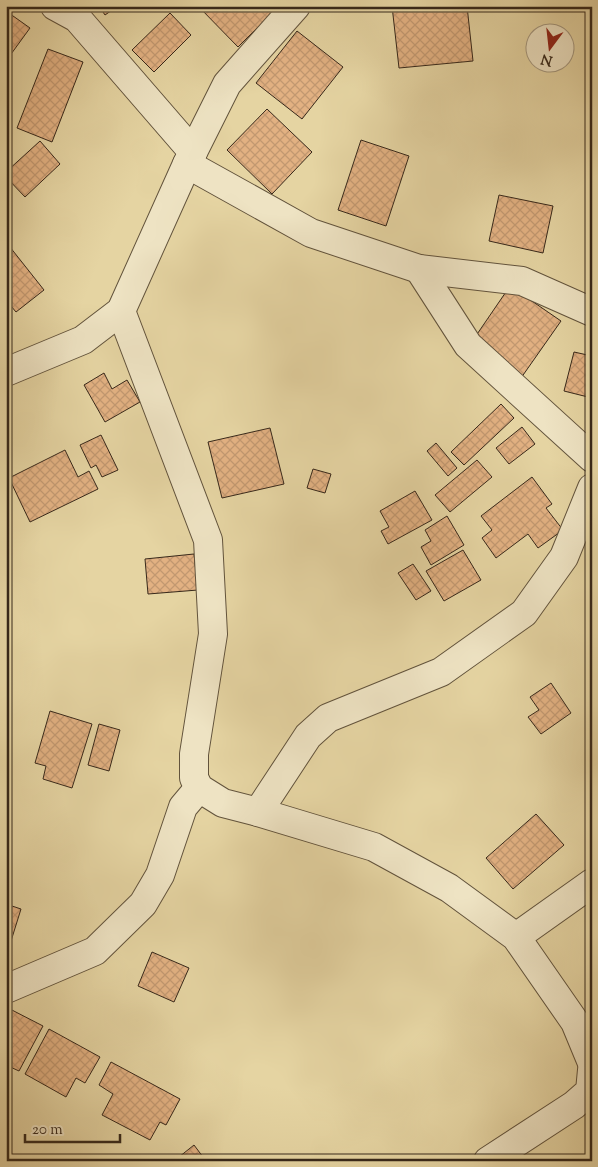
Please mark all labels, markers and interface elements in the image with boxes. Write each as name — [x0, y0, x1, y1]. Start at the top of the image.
north arrow — [526, 22, 576, 72]
text: N — [539, 48, 555, 70]
scale bar — [25, 1112, 120, 1144]
text: 20 m — [32, 1120, 63, 1141]

